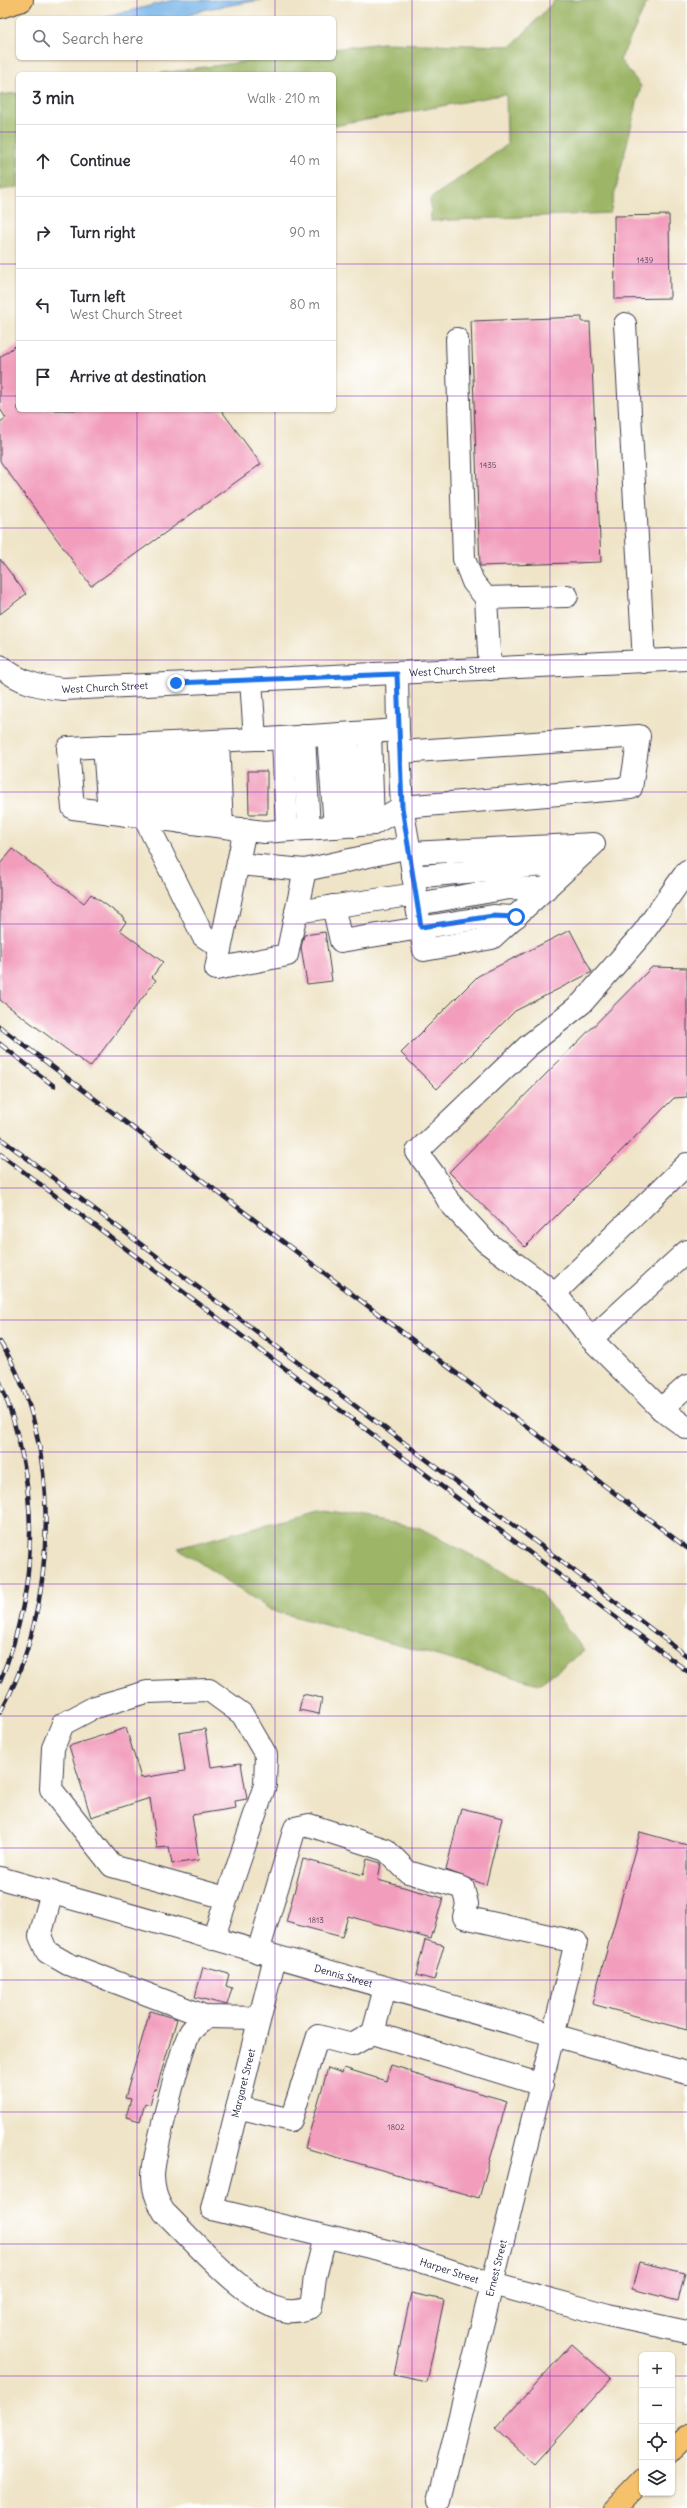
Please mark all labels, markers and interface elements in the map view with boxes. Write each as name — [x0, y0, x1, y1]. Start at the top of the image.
search box — [16, 16, 336, 60]
icon: search — [30, 27, 52, 49]
text: Search here — [62, 29, 143, 48]
text: 3 min — [32, 87, 74, 109]
text: Walk · 210 m — [247, 90, 320, 107]
icon: ahead — [32, 150, 54, 172]
text: Continue — [70, 151, 131, 170]
text: 40 m — [289, 152, 320, 169]
icon: right — [32, 222, 54, 244]
text: Turn right — [70, 223, 135, 242]
text: 90 m — [289, 224, 320, 241]
house number: 1439 — [637, 255, 654, 265]
text: Turn left — [70, 287, 125, 306]
icon: left — [32, 294, 54, 316]
text: 80 m — [289, 296, 320, 313]
text: West Church Street — [70, 306, 182, 323]
icon: arrive — [32, 366, 54, 388]
text: Arrive at destination — [70, 367, 206, 386]
house number: 1435 — [480, 460, 497, 470]
street label: West Church Street — [409, 662, 497, 679]
route end — [167, 674, 185, 692]
street label: West Church Street — [61, 679, 149, 696]
route start — [507, 908, 525, 926]
house number: 1813 — [308, 1915, 324, 1925]
street label: Dennis Street — [313, 1962, 375, 1991]
street label: Margaret Street — [229, 2047, 258, 2119]
house number: 1802 — [387, 2122, 405, 2132]
street label: Ernest Street — [483, 2238, 510, 2298]
street label: Harper Street — [418, 2255, 481, 2287]
map controls — [639, 2352, 675, 2496]
button: + — [639, 2352, 675, 2388]
button: − — [639, 2388, 675, 2424]
button: locate — [639, 2424, 675, 2460]
button: layers — [639, 2460, 675, 2496]

